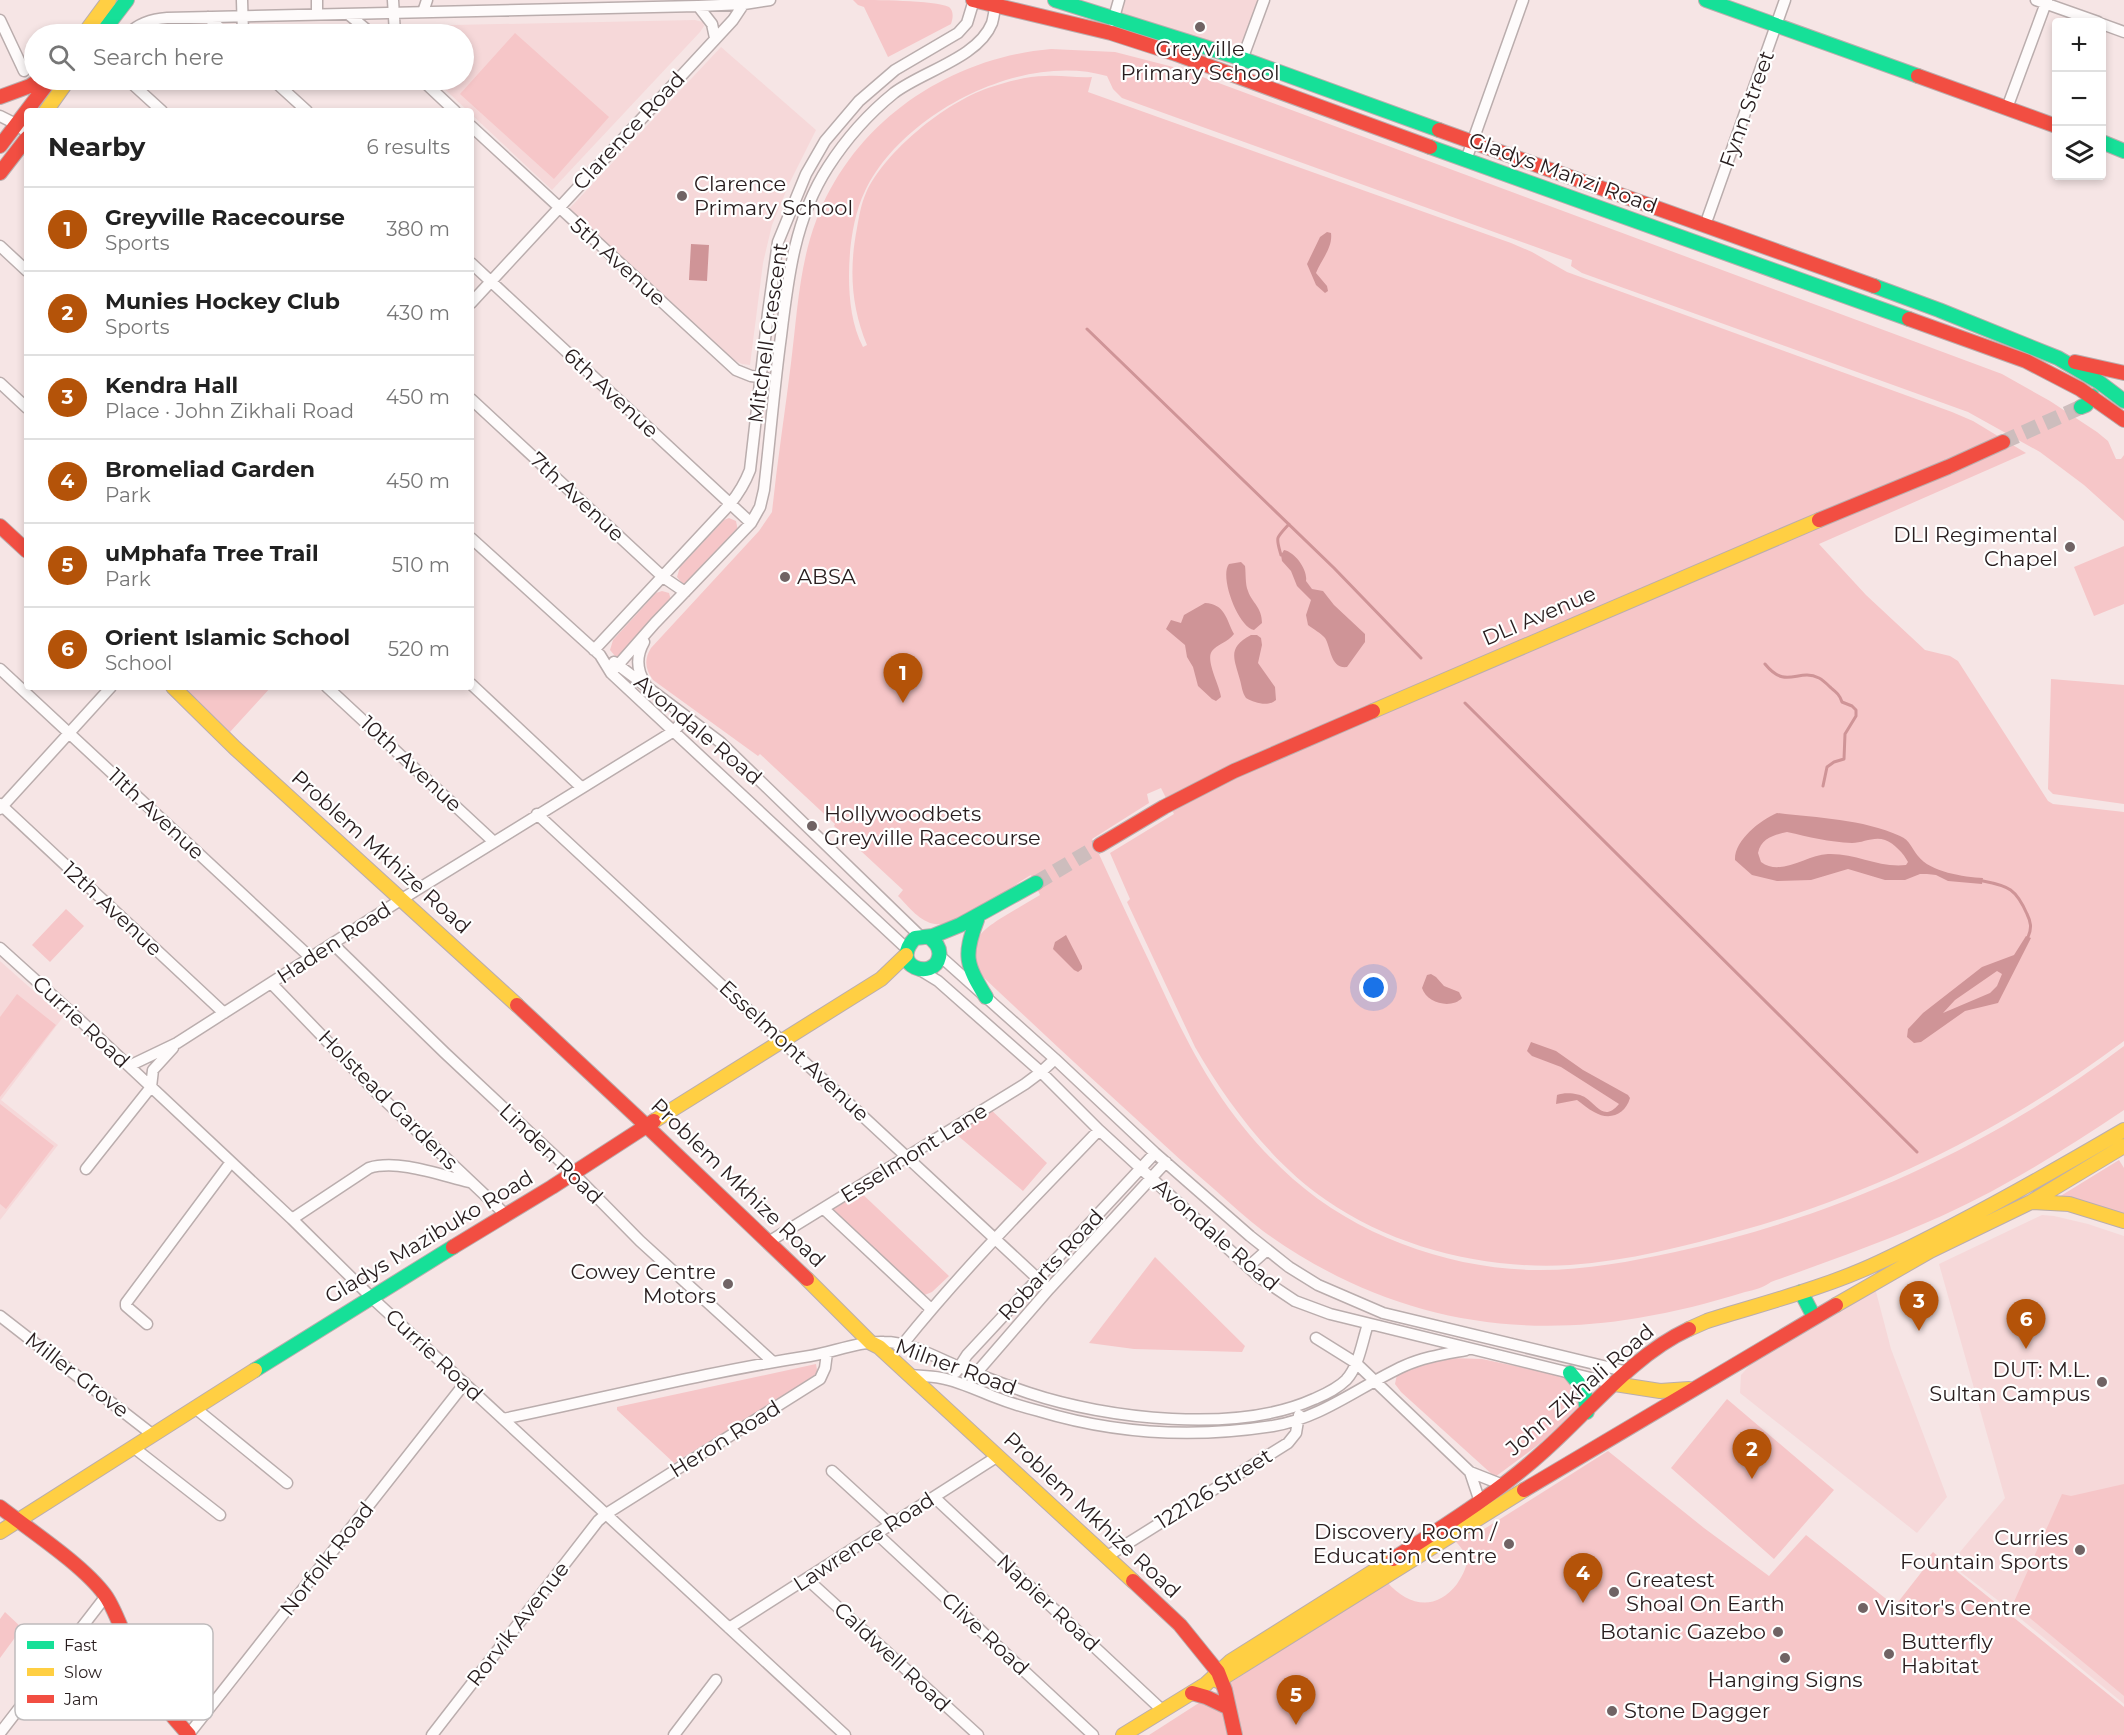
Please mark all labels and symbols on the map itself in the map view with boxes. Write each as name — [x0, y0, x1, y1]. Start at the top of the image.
marker: Greyville Primary School — [1193, 20, 1207, 34]
place label: Greyville Primary School — [1120, 36, 1280, 85]
street label: Fynn Street — [1714, 47, 1779, 170]
street label: Clarence Road — [567, 66, 690, 195]
street label: Gladys Manzi Road — [1465, 127, 1661, 218]
place label: Clarence Primary School — [694, 171, 853, 220]
marker: Clarence Primary School — [675, 189, 689, 203]
street label: 5th Avenue — [566, 212, 671, 311]
street label: Mitchell Crescent — [742, 241, 793, 425]
street label: 6th Avenue — [559, 342, 664, 443]
street label: 7th Avenue — [525, 447, 630, 547]
place label: DLI Regimental Chapel — [1893, 522, 2058, 571]
marker: DLI Regimental Chapel — [2063, 540, 2077, 554]
place label: ABSA — [797, 564, 857, 589]
marker: ABSA — [778, 570, 792, 584]
street label: DLI Avenue — [1478, 580, 1599, 651]
pin: 1 — [884, 654, 922, 703]
street label: Avondale Road — [630, 669, 767, 790]
street label: 10th Avenue — [356, 710, 467, 817]
street label: 11th Avenue — [103, 763, 210, 865]
street label: Problem Mkhize Road — [287, 765, 476, 939]
place label: Hollywoodbets Greyville Racecourse — [824, 801, 1041, 850]
marker: Hollywoodbets Greyville Racecourse — [805, 819, 819, 833]
street label: 12th Avenue — [57, 856, 167, 961]
street label: Haden Road — [272, 896, 395, 989]
street label: Currie Road — [28, 970, 135, 1073]
your location — [1359, 973, 1388, 1002]
street label: Esselmont Avenue — [714, 975, 874, 1126]
street label: Holstead Gardens — [313, 1025, 463, 1175]
street label: Problem Mkhize Road — [646, 1093, 831, 1272]
street label: Esselmont Lane — [836, 1097, 992, 1208]
street label: Linden Road — [495, 1098, 608, 1209]
street label: Gladys Mazibuko Road — [320, 1164, 537, 1309]
street label: Avondale Road — [1148, 1173, 1284, 1296]
street label: Robarts Road — [993, 1204, 1108, 1325]
place label: Cowey Centre Motors — [571, 1259, 716, 1308]
marker: Cowey Centre Motors — [721, 1277, 735, 1291]
pin: 3 — [1900, 1282, 1938, 1331]
pin: 6 — [2006, 1300, 2046, 1349]
street label: Currie Road — [381, 1303, 488, 1406]
street label: John Zikhali Road — [1500, 1319, 1659, 1461]
street label: Miller Grove — [21, 1326, 134, 1423]
street label: Milner Road — [892, 1333, 1020, 1400]
place label: DUT: M.L. Sultan Campus — [1929, 1357, 2090, 1406]
marker: DUT: M.L. Sultan Campus — [2095, 1375, 2109, 1389]
street label: Heron Road — [665, 1395, 785, 1482]
street label: Problem Mkhize Road — [999, 1426, 1186, 1603]
pin: 2 — [1732, 1430, 1772, 1479]
street label: 122126 Street — [1151, 1443, 1277, 1534]
street label: Lawrence Road — [789, 1487, 939, 1596]
street label: Norfolk Road — [274, 1497, 379, 1621]
place label: Discovery Room / Education Centre — [1313, 1519, 1498, 1568]
place label: Curries Fountain Sports — [1900, 1525, 2068, 1574]
marker: Discovery Room / Education Centre — [1502, 1537, 1516, 1551]
marker: Curries Fountain Sports — [2073, 1543, 2087, 1557]
street label: Napier Road — [992, 1549, 1105, 1656]
pin: 4 — [1564, 1554, 1602, 1603]
street label: Rorvik Avenue — [461, 1556, 574, 1691]
place label: Greatest Shoal On Earth — [1626, 1567, 1785, 1616]
marker: Greatest Shoal On Earth — [1607, 1585, 1621, 1599]
street label: Clive Road — [936, 1587, 1034, 1680]
place label: Visitor's Centre — [1875, 1595, 2031, 1620]
street label: Caldwell Road — [829, 1596, 956, 1717]
marker: Visitor's Centre — [1856, 1601, 1870, 1615]
place label: Botanic Gazebo — [1600, 1619, 1766, 1644]
legend — [15, 1624, 213, 1720]
marker: Botanic Gazebo — [1771, 1625, 1785, 1639]
place label: Butterfly Habitat — [1901, 1629, 1993, 1678]
text: Fast — [64, 1636, 98, 1655]
marker: Butterfly Habitat — [1882, 1647, 1896, 1661]
marker: Hanging Signs — [1778, 1651, 1792, 1665]
text: Slow — [64, 1663, 102, 1682]
place label: Hanging Signs — [1707, 1667, 1863, 1692]
pin: 5 — [1276, 1676, 1316, 1725]
text: Jam — [63, 1690, 98, 1709]
place label: Stone Dagger — [1624, 1698, 1770, 1723]
marker: Stone Dagger — [1605, 1704, 1619, 1718]

